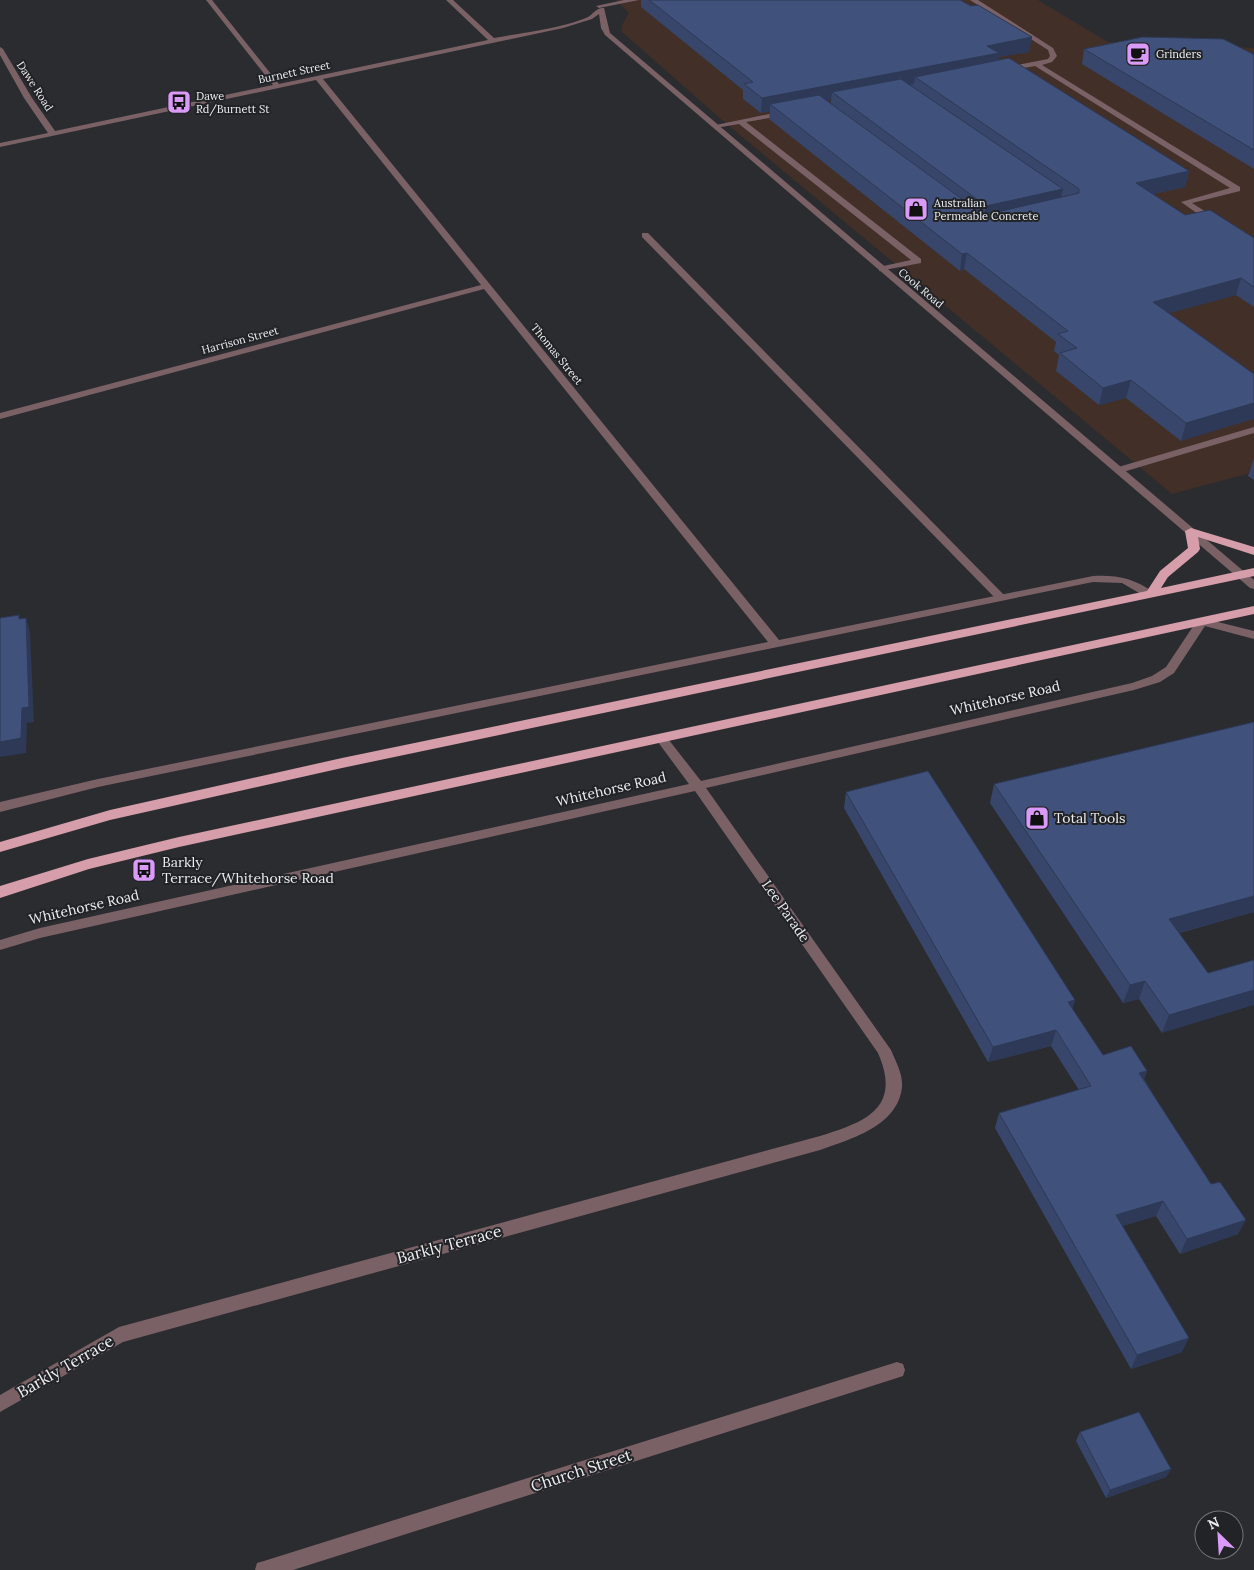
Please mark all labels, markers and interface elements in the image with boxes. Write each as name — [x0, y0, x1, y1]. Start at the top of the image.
cafe icon: Grinders — [1125, 41, 1151, 67]
place label: Grinders — [1156, 47, 1201, 61]
street label: Burnett Street — [257, 57, 332, 86]
street label: Dawe Road — [14, 58, 57, 114]
bus stop icon: Dawe Rd/Burnett St — [166, 89, 192, 115]
place label: Dawe Rd/Burnett St — [196, 89, 270, 117]
shop icon: Australian Permeable Concrete — [903, 196, 929, 222]
place label: Australian Permeable Concrete — [933, 196, 1038, 223]
street label: Cook Road — [895, 265, 947, 311]
street label: Thomas Street — [528, 321, 586, 388]
street label: Harrison Street — [200, 323, 281, 357]
street label: Whitehorse Road — [948, 677, 1062, 719]
street label: Whitehorse Road — [554, 768, 668, 810]
shop icon: Total Tools — [1024, 805, 1050, 831]
place label: Total Tools — [1054, 809, 1126, 827]
place label: Barkly Terrace/Whitehorse Road — [162, 853, 334, 887]
bus stop icon: Barkly Terrace/Whitehorse Road — [131, 857, 157, 883]
street label: Lee Parade — [758, 876, 814, 946]
street label: Whitehorse Road — [27, 886, 141, 928]
street label: Barkly Terrace — [394, 1220, 504, 1268]
street label: Barkly Terrace — [13, 1330, 117, 1402]
street label: Church Street — [528, 1444, 635, 1496]
north arrow — [1194, 1510, 1244, 1560]
text: N — [1205, 1513, 1222, 1534]

